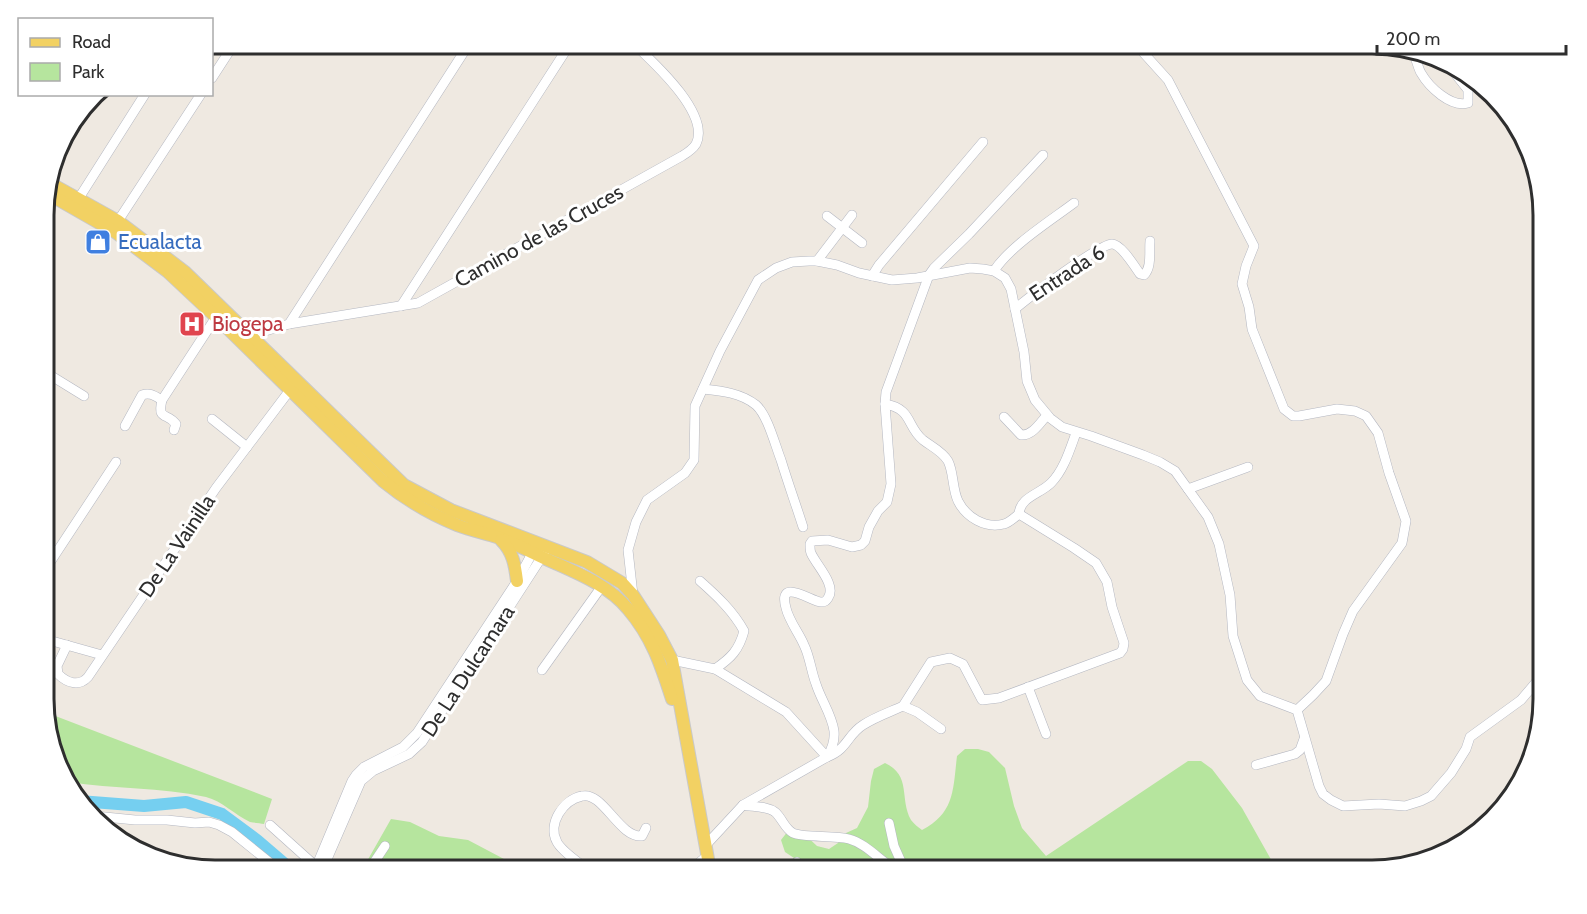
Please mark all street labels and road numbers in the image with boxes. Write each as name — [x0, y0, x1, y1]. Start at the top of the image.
street label: Camino de las Cruces — [450, 179, 628, 292]
street label: Entrada 6 — [1024, 239, 1109, 306]
street label: De La Vainilla — [133, 490, 220, 602]
street label: De La Dulcamara — [416, 600, 519, 741]

